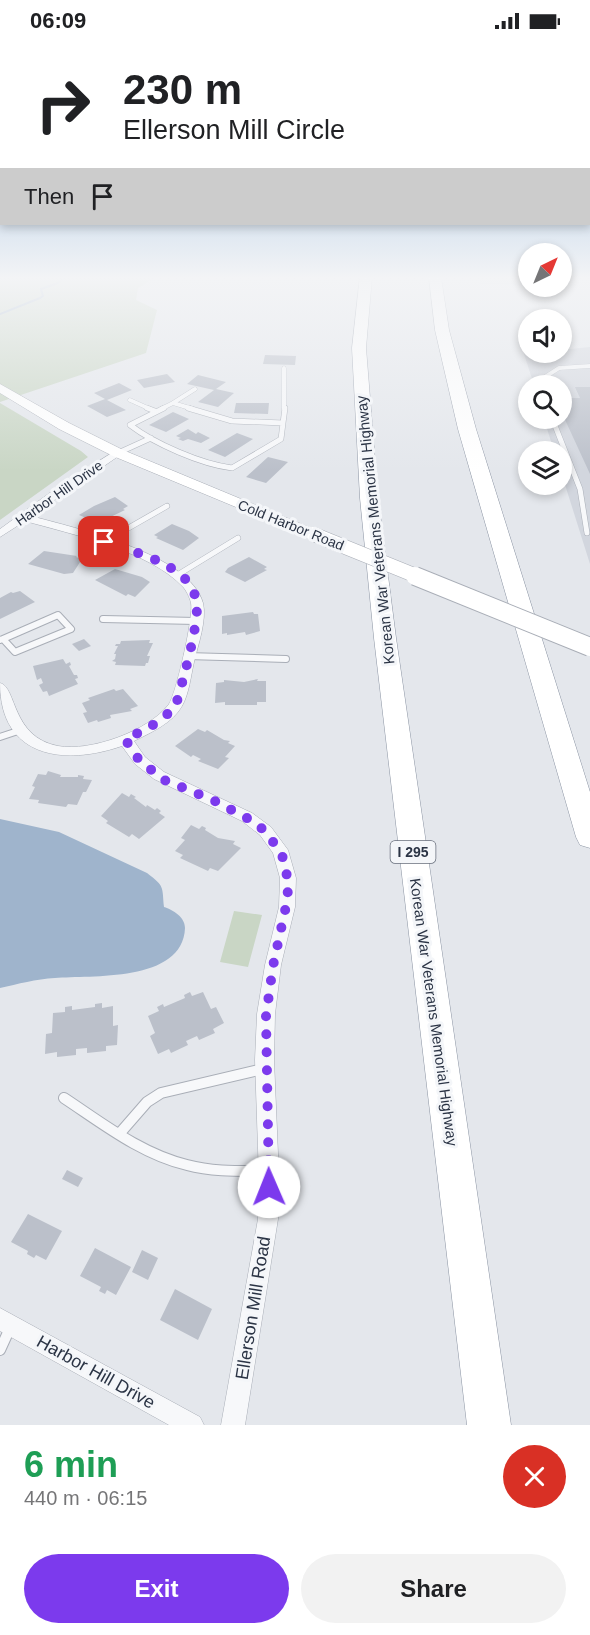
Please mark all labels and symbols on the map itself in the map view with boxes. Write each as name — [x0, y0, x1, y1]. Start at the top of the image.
north arrow — [518, 243, 572, 297]
street label: Korean War Veterans Memorial Highway — [352, 394, 398, 665]
street label: Harbor Hill Drive — [12, 457, 106, 529]
street label: Cold Harbor Road — [236, 496, 346, 554]
pin — [78, 516, 129, 567]
road number: I 295 — [390, 841, 436, 863]
street label: Korean War Veterans Memorial Highway — [407, 877, 461, 1148]
position arrow — [237, 1155, 301, 1219]
street label: Ellerson Mill Road — [232, 1235, 274, 1381]
street label: Harbor Hill Drive — [33, 1331, 159, 1413]

